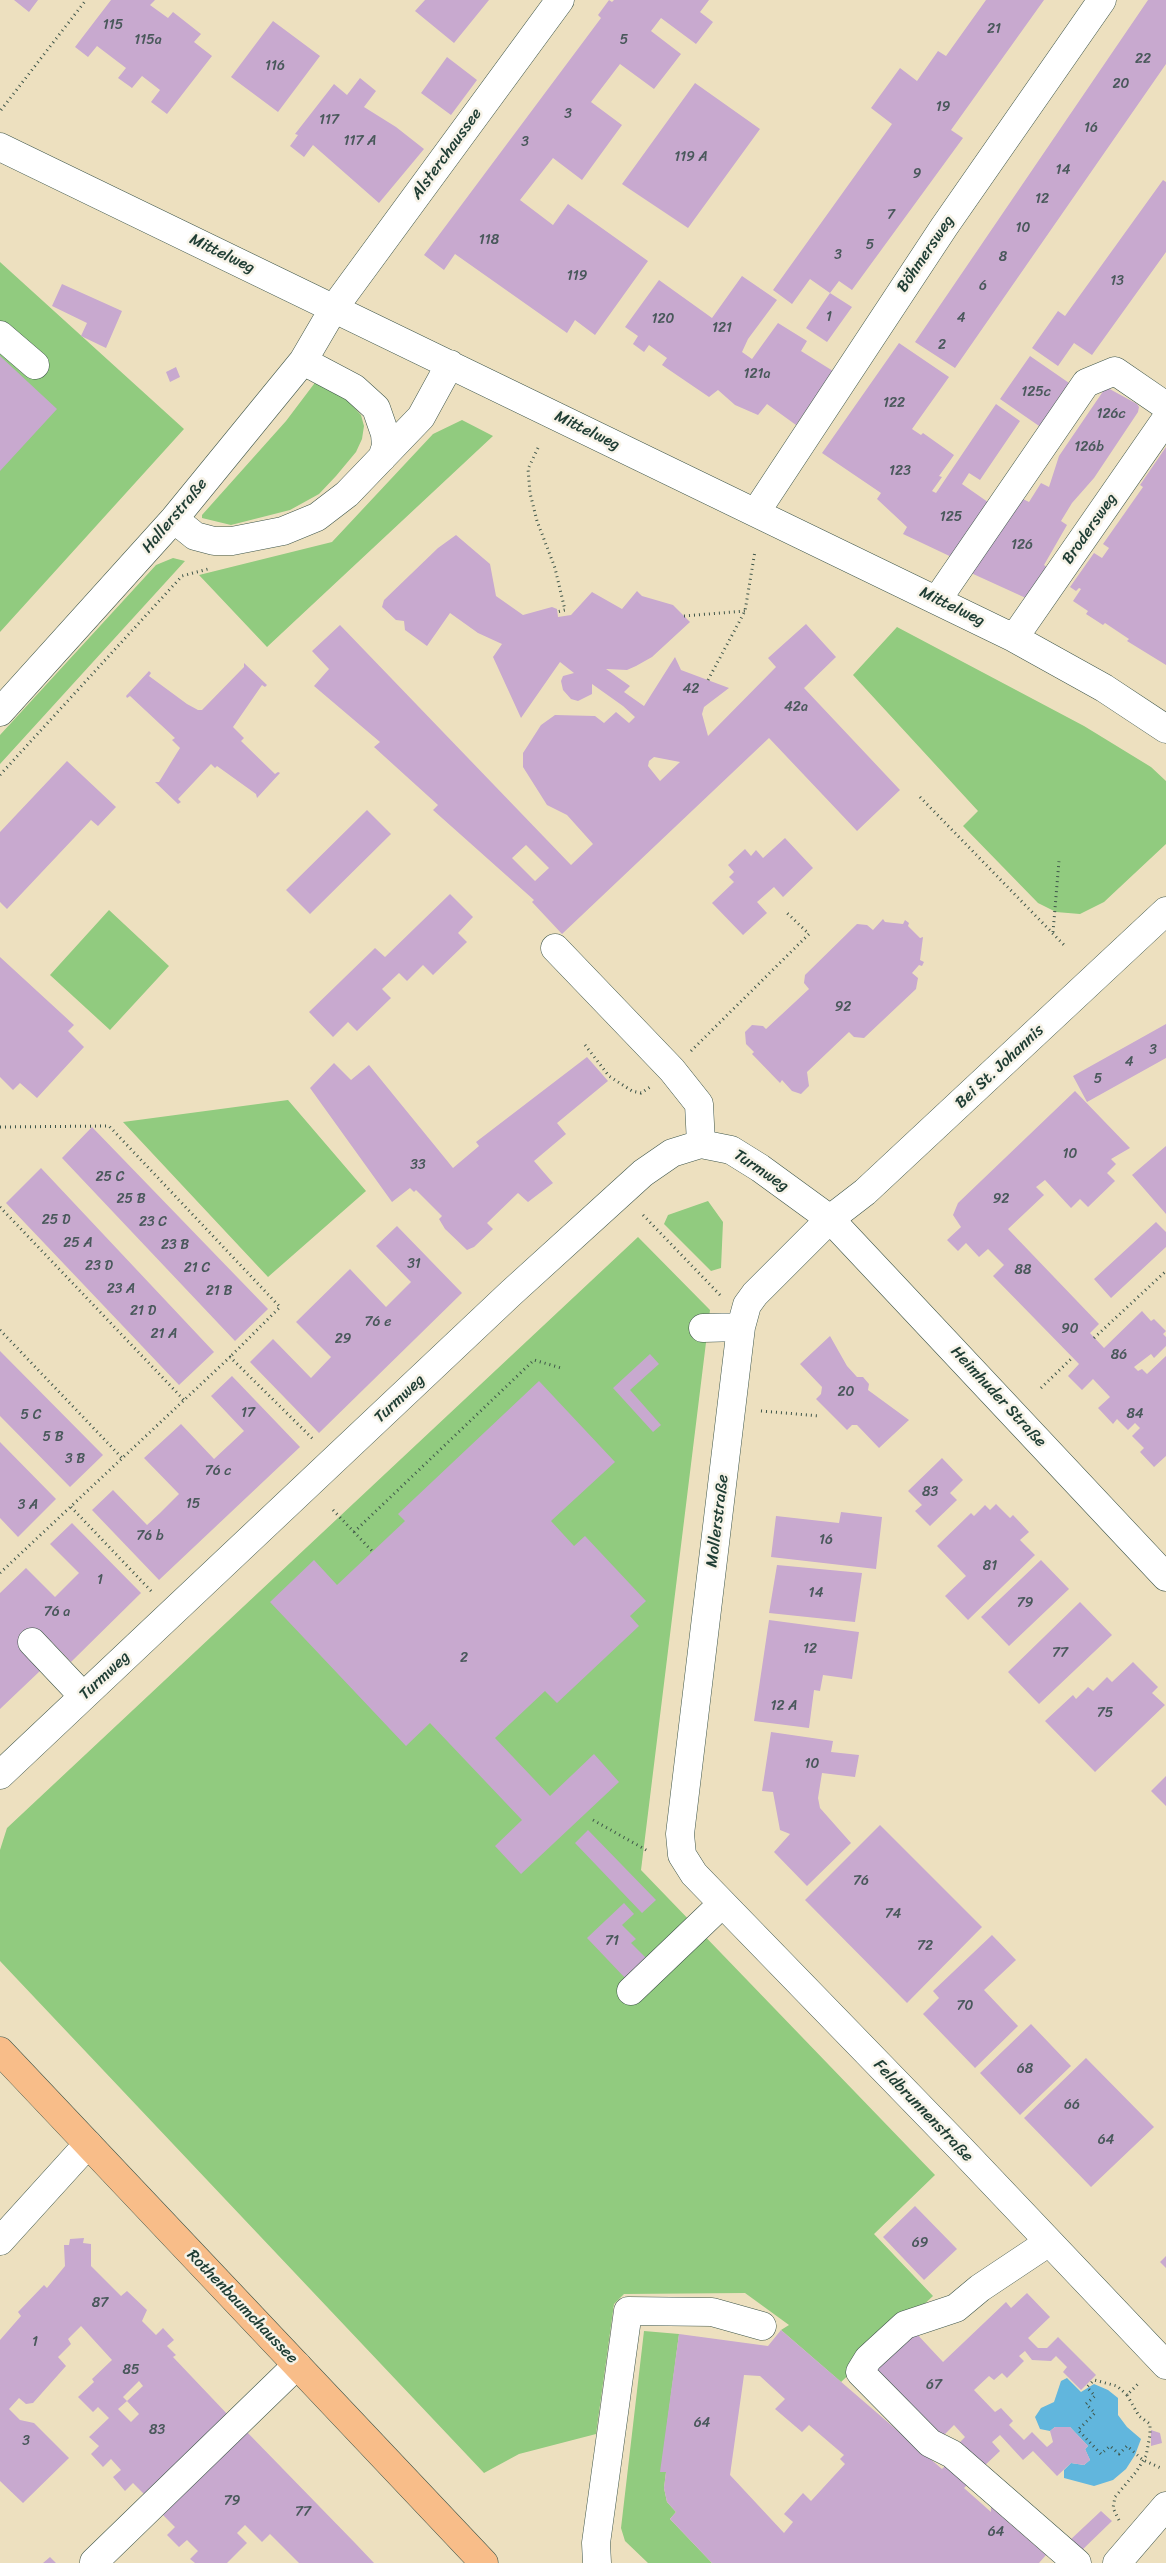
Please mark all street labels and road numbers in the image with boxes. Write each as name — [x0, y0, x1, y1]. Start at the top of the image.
street label: Alsterchaussee — [408, 105, 486, 203]
street label: Böhmersweg — [893, 212, 959, 296]
street label: Mittelweg — [186, 230, 258, 278]
street label: Mittelweg — [551, 407, 623, 455]
street label: Hallerstraße — [138, 475, 212, 557]
street label: Brodersweg — [1059, 490, 1121, 568]
street label: Mittelweg — [916, 583, 988, 631]
street label: Bei St. Johannis — [952, 1021, 1048, 1113]
street label: Turmweg — [730, 1146, 792, 1196]
street label: Heimhuder Straße — [946, 1342, 1050, 1452]
street label: Turmweg — [371, 1371, 429, 1427]
street label: Mollerstraße — [703, 1474, 733, 1568]
street label: Turmweg — [76, 1648, 134, 1704]
street label: Feldbrunnenstraße — [869, 2056, 977, 2166]
street label: Rothenbaumchaussee — [183, 2246, 301, 2368]

